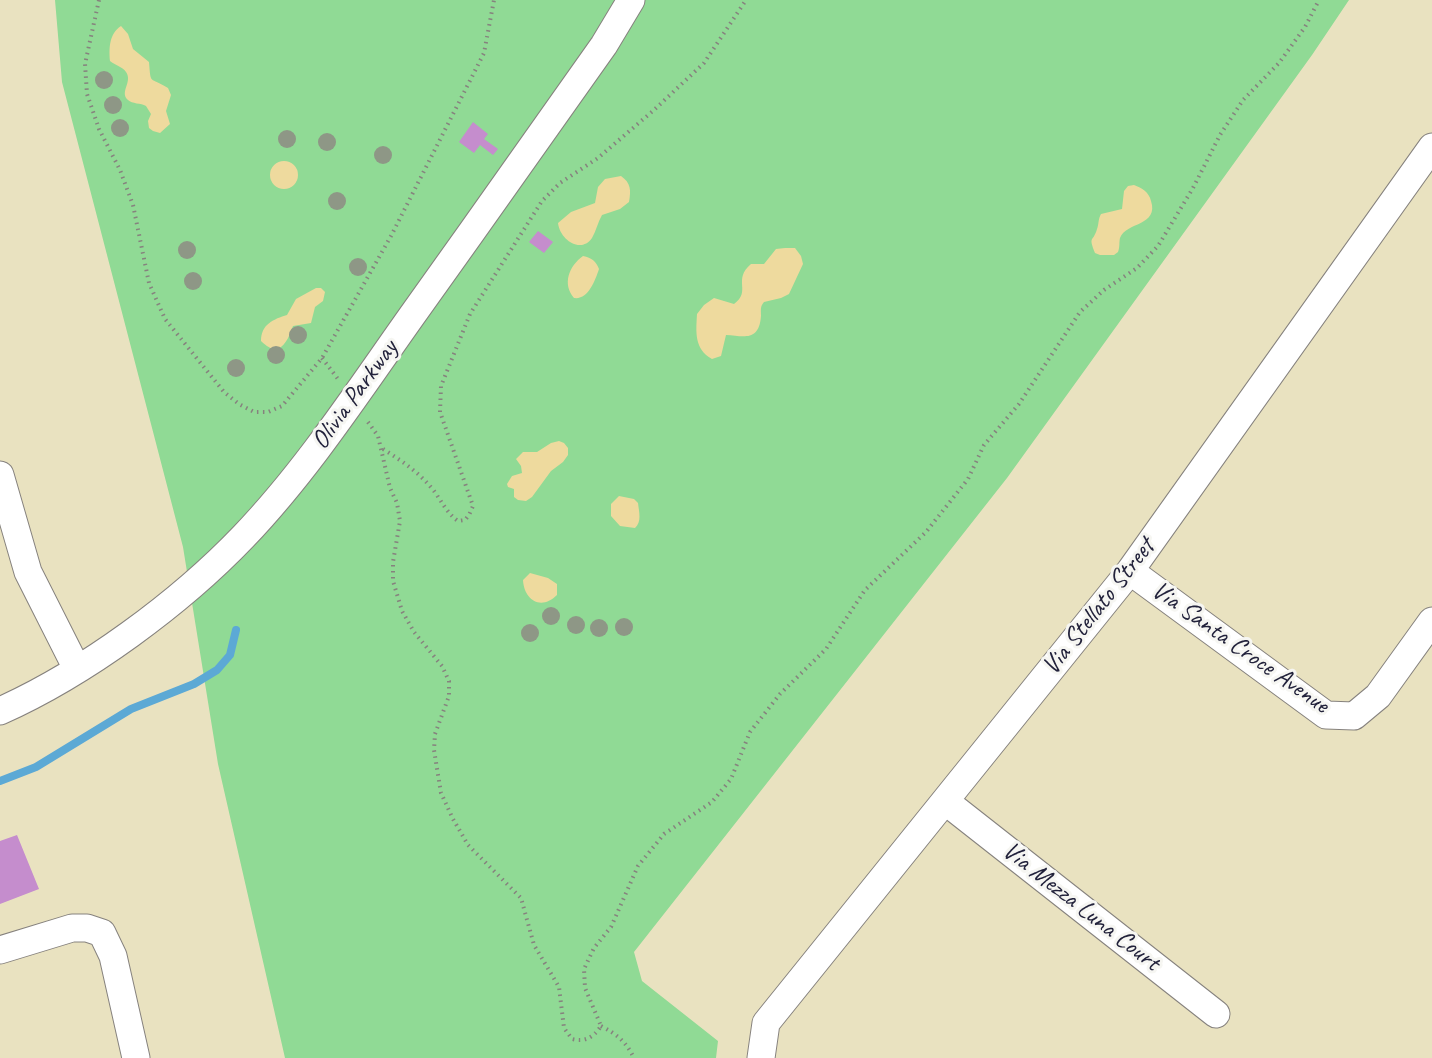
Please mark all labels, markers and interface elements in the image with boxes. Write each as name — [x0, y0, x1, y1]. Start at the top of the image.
street label: Olivia Parkway — [305, 334, 405, 456]
street label: Via Stellato Street — [1036, 533, 1162, 681]
street label: Via Santa Croce Avenue — [1145, 575, 1335, 721]
street label: Via Mezza Luna Court — [996, 836, 1166, 978]

